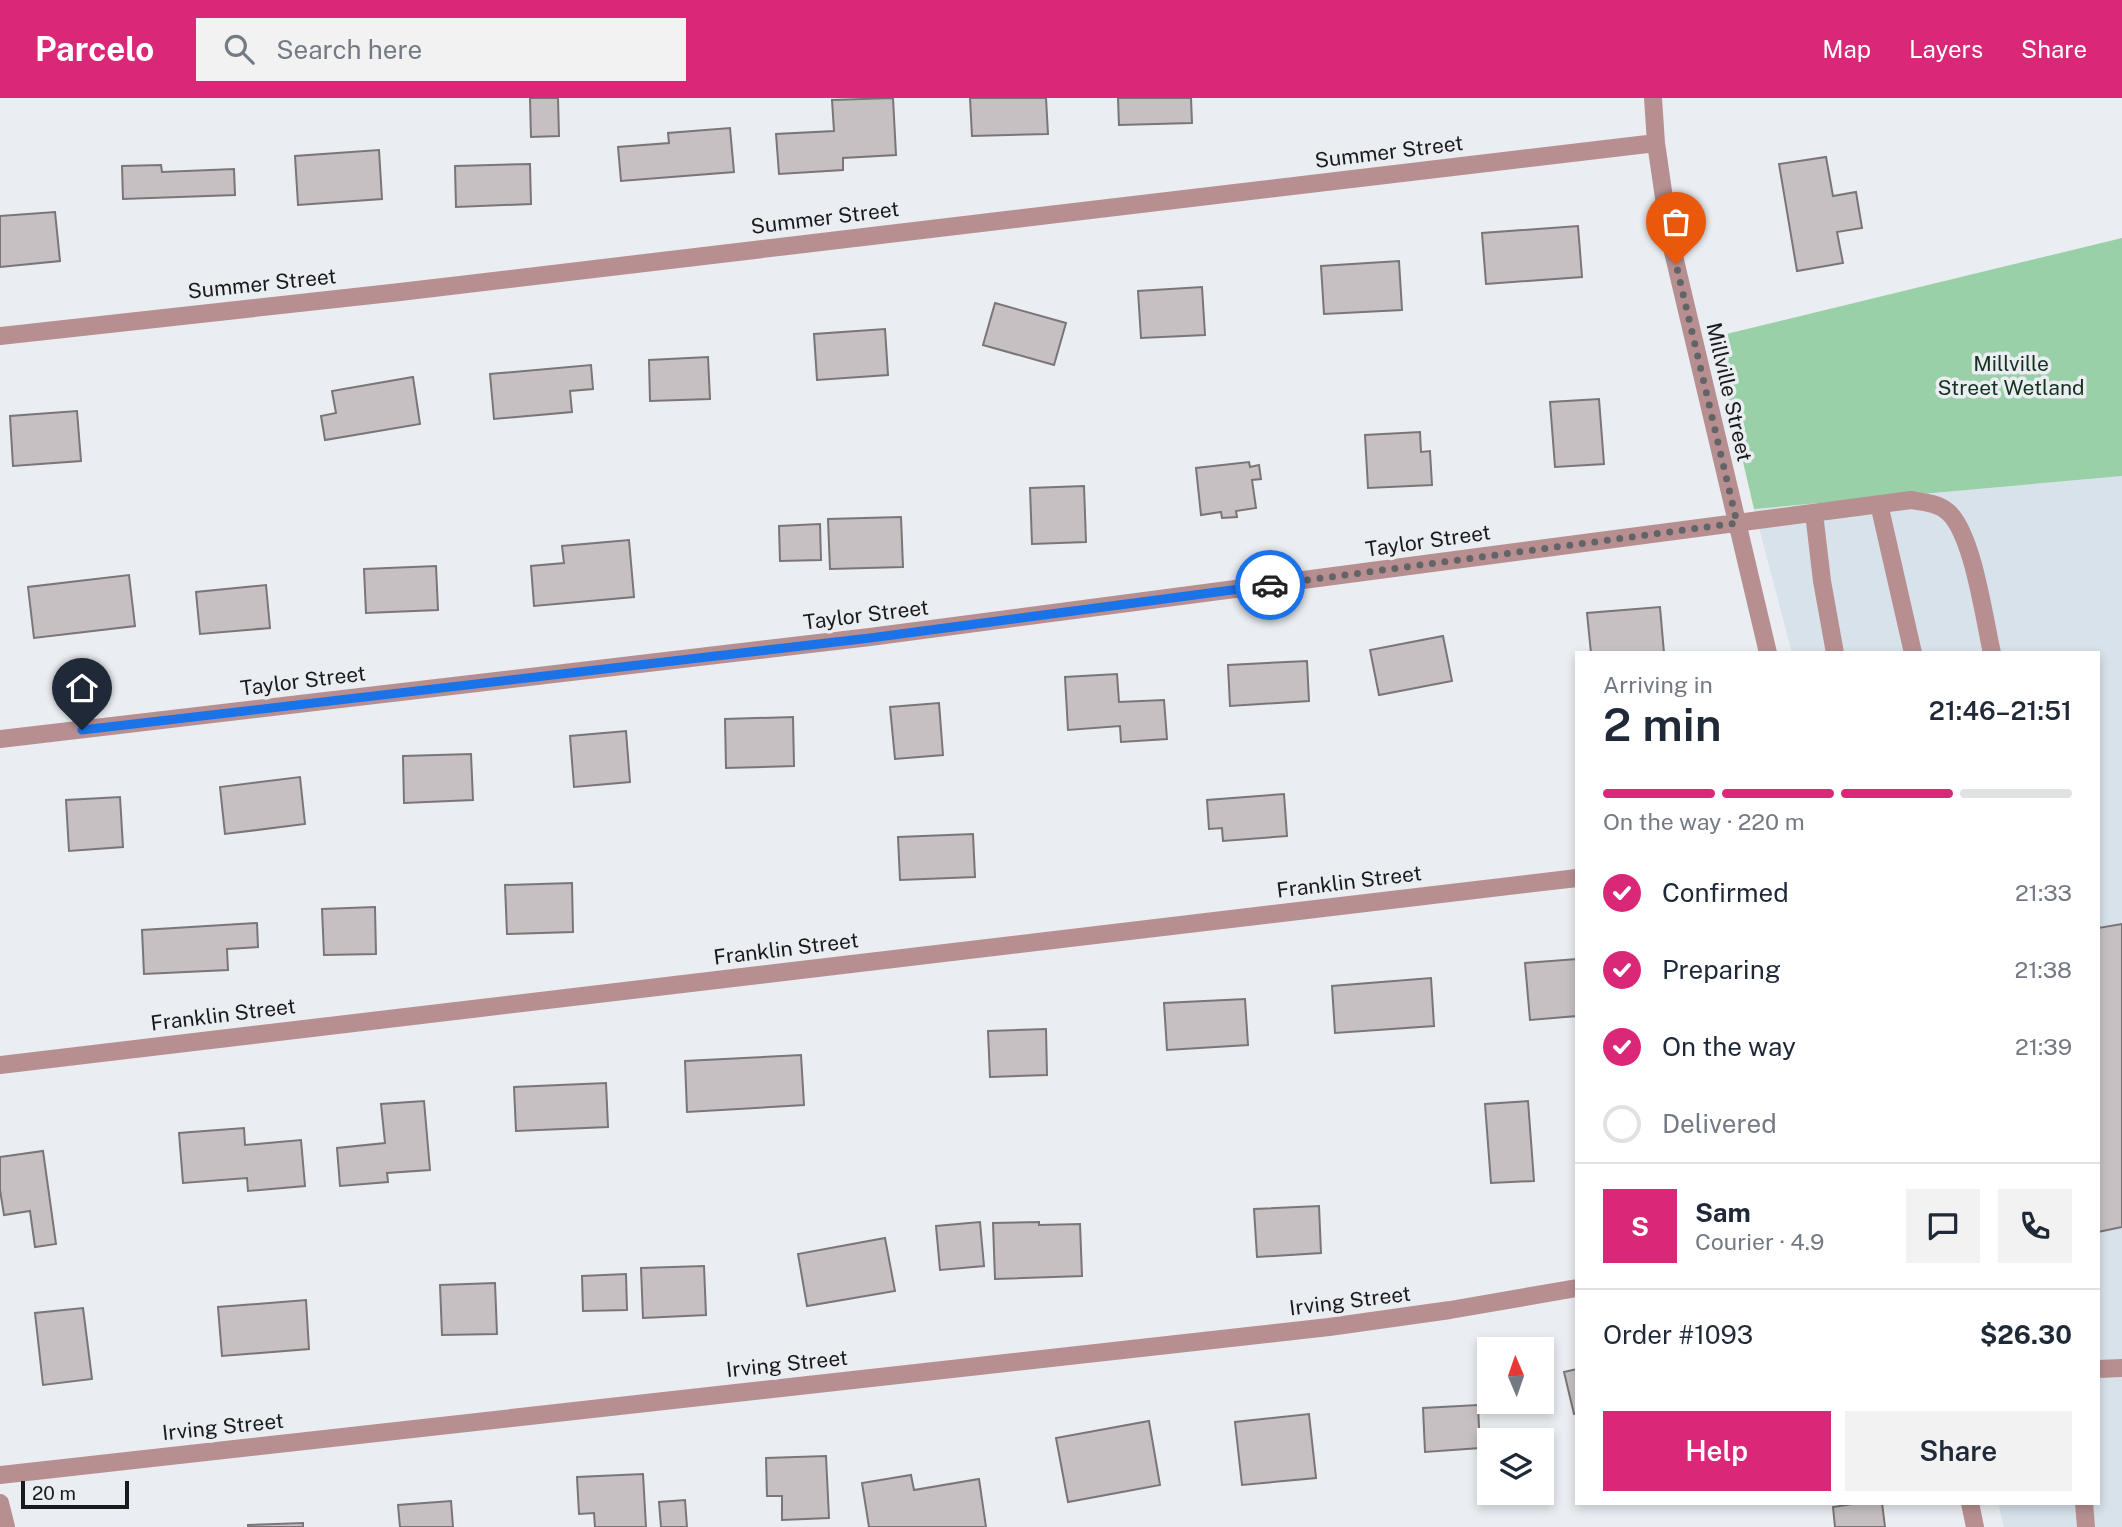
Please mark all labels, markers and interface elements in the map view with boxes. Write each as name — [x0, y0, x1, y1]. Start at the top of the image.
search box — [196, 18, 686, 81]
text: Parcelo — [35, 30, 154, 68]
icon: search — [220, 30, 258, 68]
text: Search here — [276, 34, 422, 65]
text: Map — [1822, 35, 1871, 63]
text: Layers — [1909, 35, 1983, 63]
text: Share — [2021, 35, 2087, 63]
street label: Summer Street — [1313, 130, 1465, 173]
pin — [1646, 192, 1706, 264]
street label: Summer Street — [749, 196, 901, 239]
icon: bag — [1657, 203, 1695, 241]
street label: Summer Street — [186, 263, 337, 304]
street label: Millville Street — [1701, 320, 1758, 464]
park label: Millville Street Wetland — [1937, 351, 2085, 400]
street label: Taylor Street — [1364, 519, 1492, 562]
courier — [1235, 550, 1305, 620]
icon: car — [1251, 566, 1289, 604]
street label: Taylor Street — [802, 594, 930, 635]
pin — [52, 658, 112, 730]
street label: Taylor Street — [239, 660, 367, 701]
icon: home — [63, 669, 101, 707]
text: Arriving in — [1603, 671, 1713, 698]
text: 21:46–21:51 — [1929, 695, 2072, 726]
text: 2 min — [1603, 697, 1722, 751]
text: On the way · 220 m — [1603, 808, 1805, 835]
street label: Franklin Street — [1275, 860, 1423, 903]
icon: check — [1603, 874, 1641, 912]
text: Confirmed — [1662, 877, 1789, 908]
text: 21:33 — [2015, 879, 2072, 906]
street label: Franklin Street — [712, 927, 860, 970]
icon: check — [1603, 951, 1641, 989]
text: Preparing — [1662, 954, 1781, 985]
text: 21:38 — [2015, 956, 2072, 983]
street label: Franklin Street — [149, 993, 297, 1036]
icon: check — [1603, 1028, 1641, 1066]
text: On the way — [1662, 1031, 1796, 1062]
text: 21:39 — [2015, 1033, 2072, 1060]
text: Delivered — [1662, 1108, 1777, 1139]
button: chat — [1906, 1189, 1980, 1263]
button: phone — [1998, 1189, 2072, 1263]
text: Sam — [1695, 1197, 1751, 1228]
text: S — [1631, 1211, 1649, 1242]
text: Courier · 4.9 — [1695, 1228, 1824, 1255]
street label: Irving Street — [1288, 1281, 1412, 1320]
text: Order #1093 — [1603, 1319, 1753, 1350]
text: $26.30 — [1980, 1319, 2072, 1350]
north arrow — [1477, 1337, 1554, 1414]
map controls — [1477, 1337, 1554, 1505]
street label: Irving Street — [725, 1345, 849, 1382]
street label: Irving Street — [161, 1408, 285, 1445]
button: Help — [1603, 1411, 1831, 1491]
button: Share — [1845, 1411, 2072, 1491]
button: layers — [1477, 1428, 1554, 1505]
scale bar — [21, 1478, 130, 1510]
text: 20 m — [32, 1482, 76, 1504]

